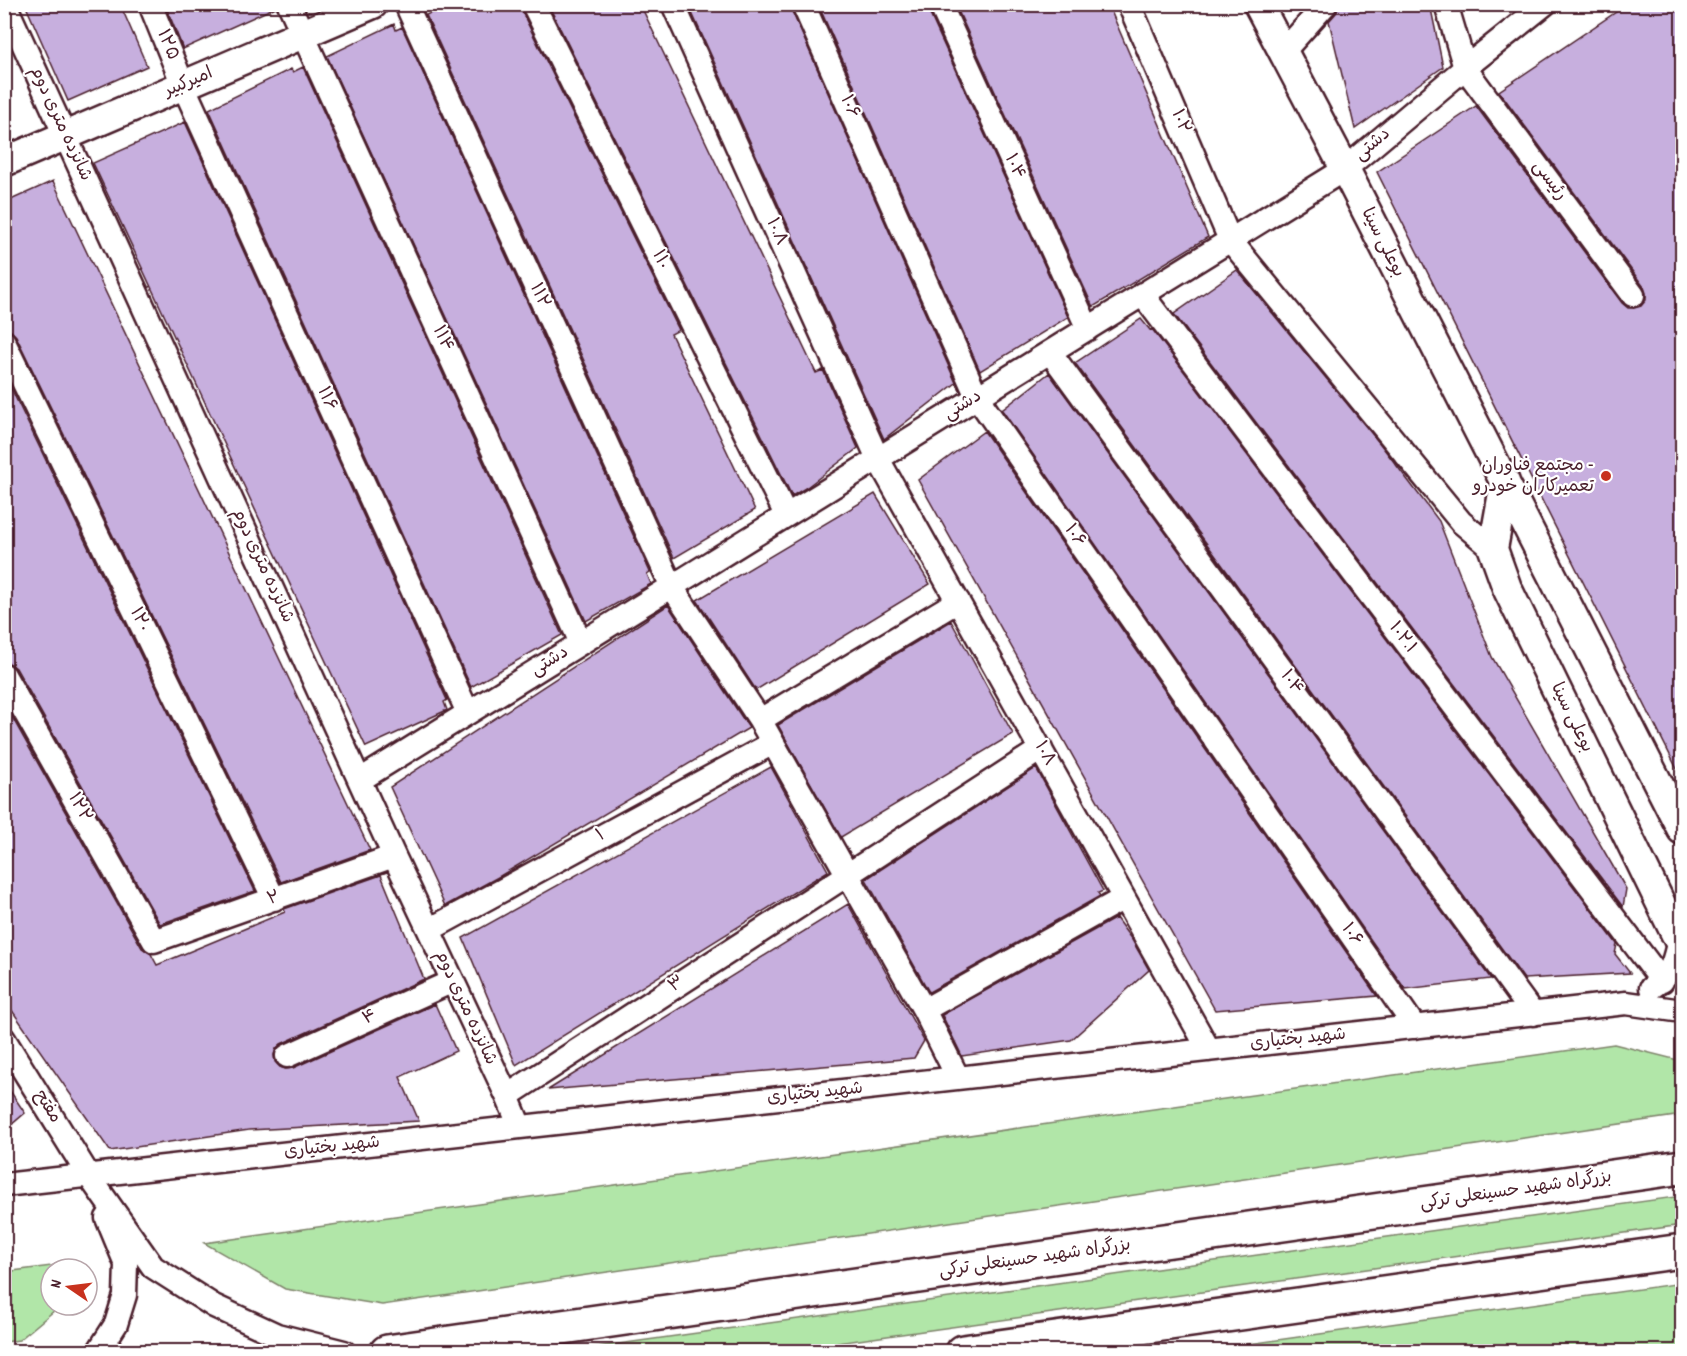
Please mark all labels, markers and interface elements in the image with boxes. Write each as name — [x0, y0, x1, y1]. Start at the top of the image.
street label: ۱۲۵ — [149, 26, 185, 64]
street label: امیرکبیر — [159, 62, 217, 105]
street label: شانزده متری دوم — [22, 63, 98, 185]
street label: ۱۰۶ — [833, 91, 865, 123]
street label: ۱۰۲ — [1164, 106, 1196, 138]
street label: دشتی — [1349, 122, 1397, 168]
street label: ۱۰۴ — [997, 150, 1031, 184]
street label: رئیسی — [1526, 156, 1572, 206]
street label: بوعلی سینا — [1354, 204, 1410, 282]
street label: ۱۰.۸ — [759, 214, 793, 250]
street label: ۱۱۰ — [645, 246, 675, 274]
street label: ۱۱۲ — [522, 279, 556, 313]
street label: ۱۱۴ — [425, 322, 459, 356]
street label: ۱۱۶ — [310, 383, 342, 415]
street label: دشتی — [939, 385, 987, 427]
place label: مجتمع فناوران - تعمیرکاران خودرو — [1471, 454, 1595, 500]
marker: مجتمع فناوران - تعمیرکاران خودرو — [1599, 469, 1613, 483]
street label: شانزده متری دوم — [224, 505, 300, 627]
street label: ۱۰۶ — [1057, 519, 1091, 553]
street label: ۱۲۰ — [122, 603, 156, 637]
street label: ۱۰۲.۱ — [1382, 617, 1422, 659]
street label: دشتی — [526, 641, 574, 683]
street label: ۱۰۴ — [1273, 665, 1309, 701]
street label: بوعلی سینا — [1543, 679, 1599, 757]
street label: ۱۰۸ — [1027, 737, 1061, 771]
street label: ۱۲۲ — [61, 788, 97, 828]
street label: ۱ — [592, 823, 610, 849]
street label: ۲ — [264, 885, 284, 913]
street label: ۱۰۶ — [1334, 918, 1368, 952]
street label: شانزده متری دوم — [427, 947, 503, 1069]
street label: ۳ — [664, 970, 690, 1000]
street label: ۴ — [359, 1004, 381, 1032]
street label: شهید بختیاری — [1249, 1023, 1347, 1057]
street label: شهید بختیاری — [766, 1077, 864, 1111]
street label: مفتح — [27, 1086, 67, 1128]
street label: شهید بختیاری — [283, 1131, 381, 1165]
street label: بزرگراه شهید حسینعلی ترکی — [1418, 1165, 1614, 1217]
street label: بزرگراه شهید حسینعلی ترکی — [937, 1233, 1133, 1285]
north arrow — [39, 1257, 99, 1317]
text: N — [45, 1277, 69, 1291]

